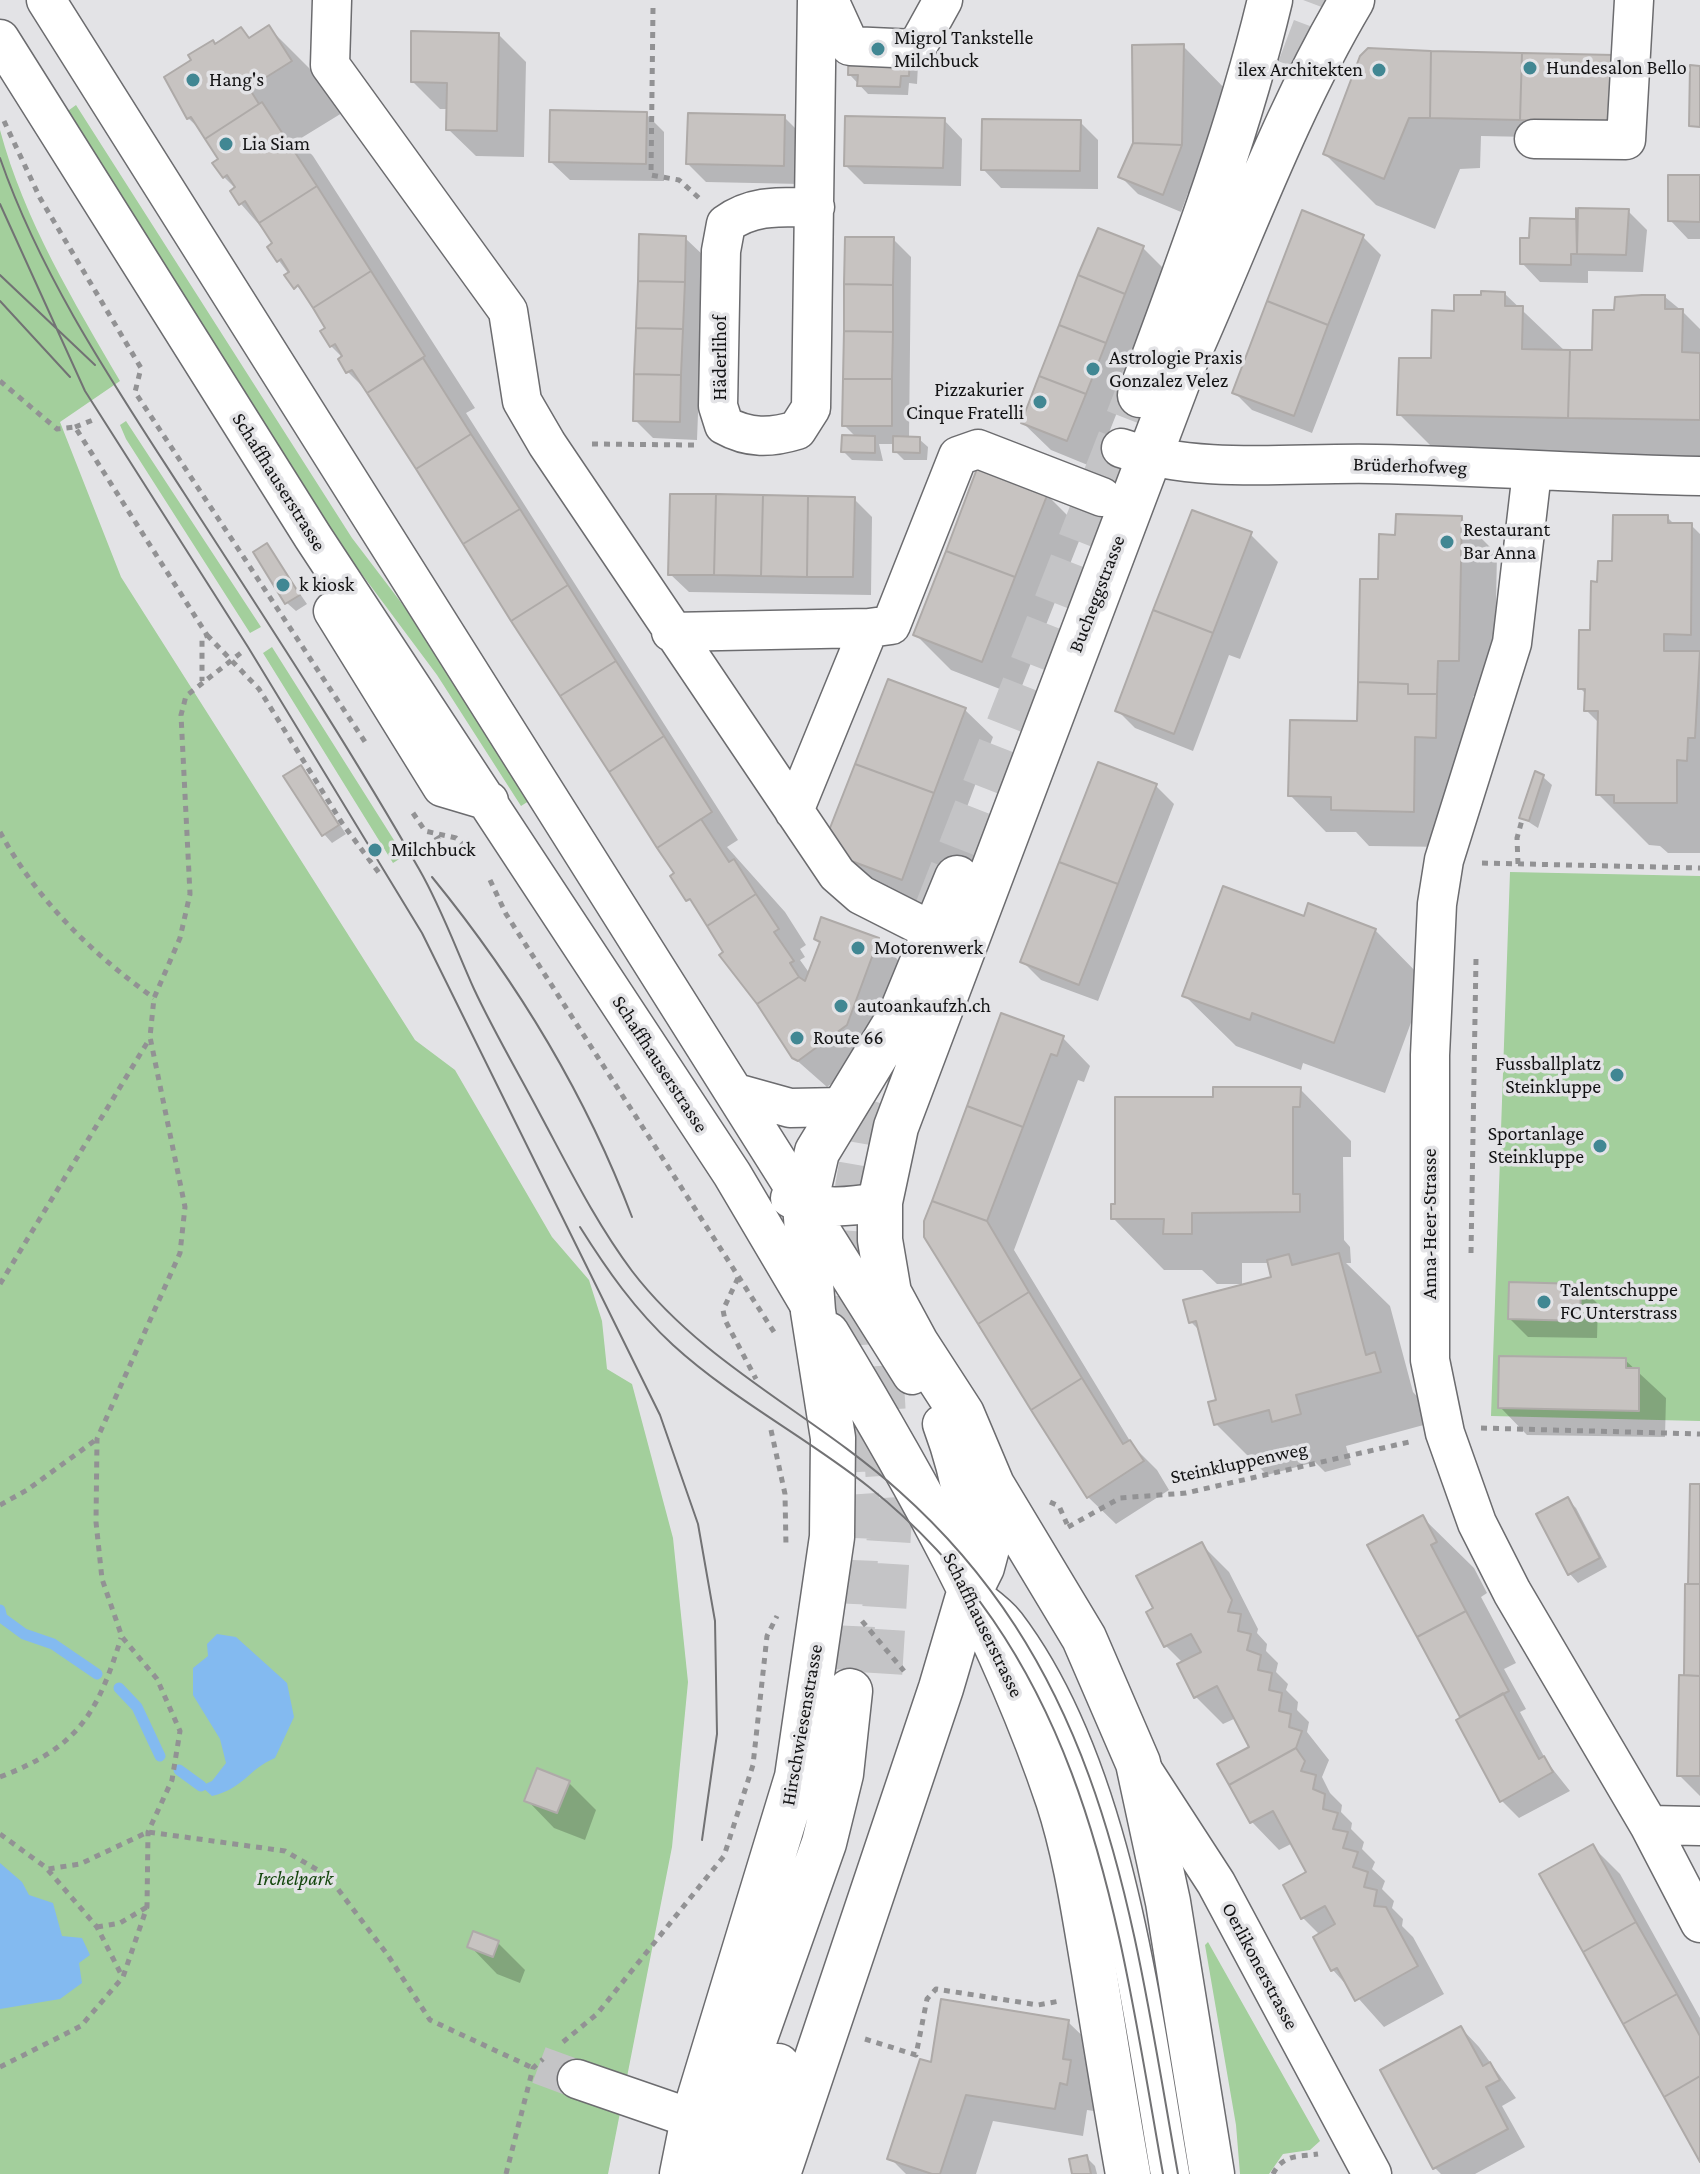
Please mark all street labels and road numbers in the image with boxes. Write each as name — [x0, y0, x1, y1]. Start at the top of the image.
street label: Häderlihof — [708, 315, 732, 401]
street label: Schaffhauserstrasse — [227, 408, 331, 556]
street label: Brüderhofweg — [1352, 452, 1468, 480]
street label: Bucheggstrasse — [1064, 532, 1130, 656]
street label: Schaffhauserstrasse — [607, 991, 713, 1137]
street label: Anna-Heer-Strasse — [1418, 1149, 1442, 1299]
street label: Steinkluppenweg — [1168, 1437, 1310, 1489]
street label: Schaffhauserstrasse — [937, 1549, 1029, 1701]
street label: Hirschwiesenstrasse — [776, 1643, 828, 1807]
street label: Oerlikonerstrasse — [1216, 1898, 1304, 2034]

